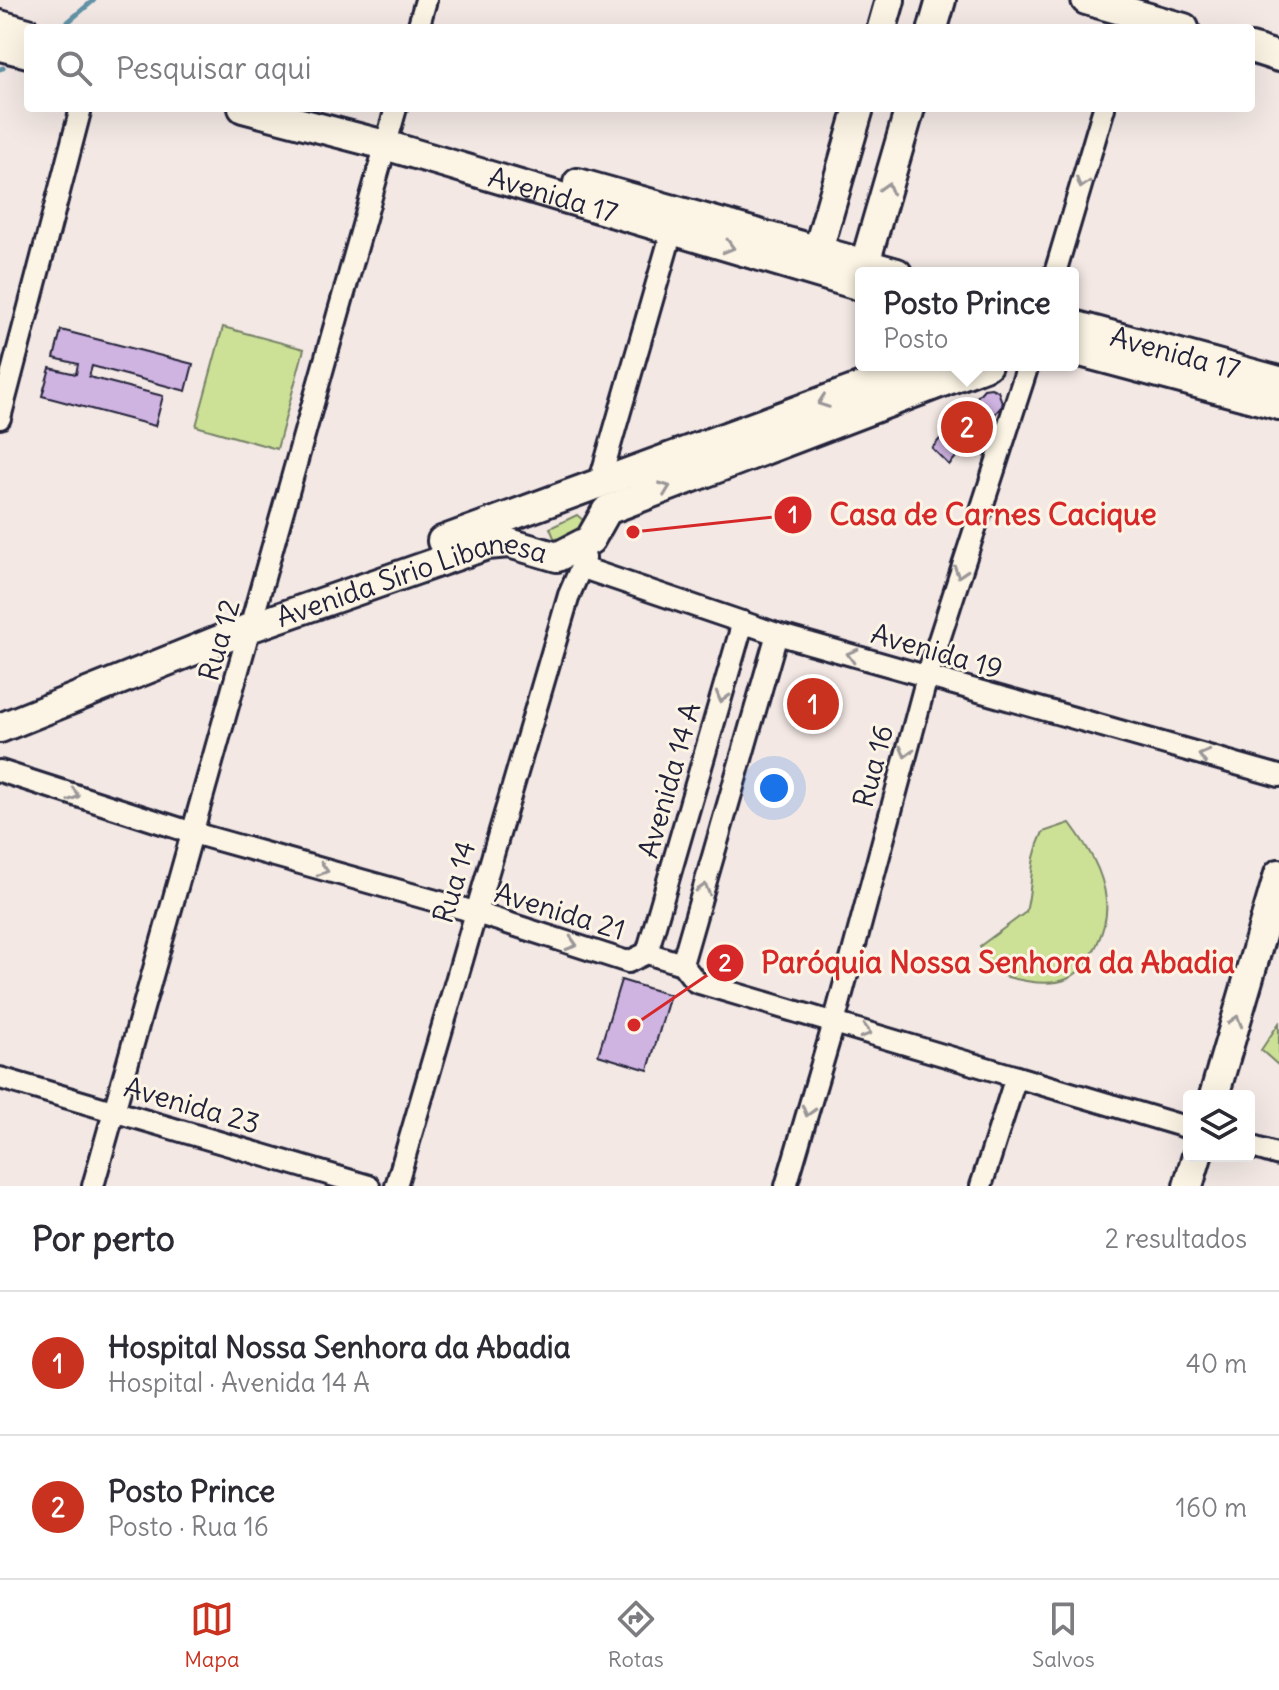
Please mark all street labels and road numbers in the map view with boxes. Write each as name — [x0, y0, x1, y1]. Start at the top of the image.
street label: Avenida 17 — [484, 159, 622, 231]
street label: Avenida 17 — [1106, 318, 1244, 388]
street label: Avenida Sírio Libanesa — [271, 524, 552, 635]
street label: Rua 12 — [190, 595, 248, 685]
street label: Avenida 19 — [867, 615, 1007, 687]
street label: Avenida 14 A — [630, 698, 708, 862]
street label: Rua 16 — [845, 721, 901, 811]
street label: Rua 14 — [425, 837, 483, 927]
street label: Avenida 21 — [490, 874, 630, 948]
street label: Avenida 23 — [120, 1068, 264, 1142]

